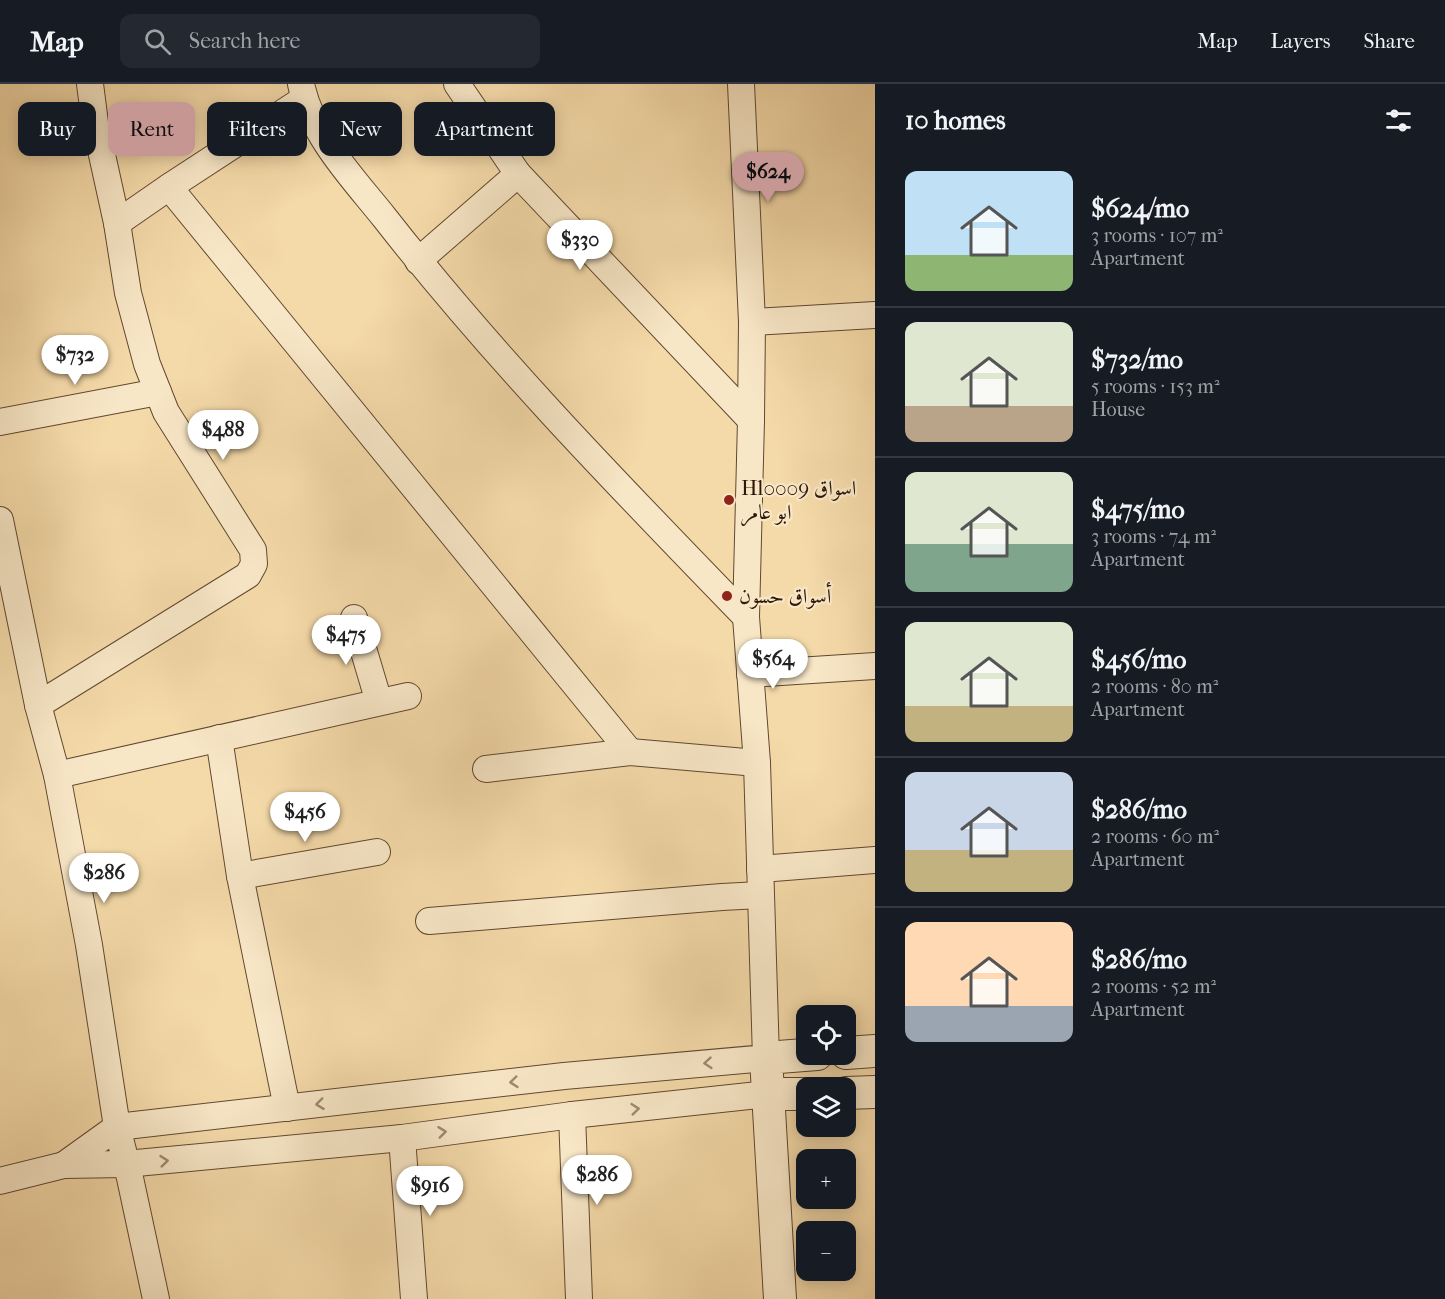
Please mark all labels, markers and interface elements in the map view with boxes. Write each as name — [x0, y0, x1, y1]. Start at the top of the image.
search box — [120, 14, 540, 68]
text: Map — [30, 25, 84, 58]
icon: search — [141, 25, 174, 58]
text: Search here — [189, 28, 300, 54]
text: Map — [1197, 29, 1238, 53]
text: Layers — [1271, 29, 1330, 53]
text: Share — [1363, 29, 1415, 53]
chip: Buy — [18, 102, 96, 156]
chip: Rent — [108, 102, 195, 156]
chip: Filters — [207, 102, 307, 156]
chip: New — [319, 102, 402, 156]
chip: Apartment — [414, 102, 555, 156]
icon: filters — [1382, 104, 1415, 137]
text: 10 homes — [905, 105, 1006, 136]
pin: $624 — [732, 152, 804, 203]
text: $624 — [746, 160, 790, 183]
text: $624/mo — [1091, 193, 1189, 224]
icon: home — [953, 195, 1025, 267]
pin: $330 — [544, 220, 616, 271]
text: 3 rooms · 107 m² — [1091, 224, 1223, 247]
text: $330 — [561, 228, 599, 251]
text: Apartment — [1091, 247, 1185, 270]
pin: $732 — [39, 335, 111, 386]
text: $732 — [55, 343, 95, 366]
text: $732/mo — [1091, 344, 1183, 375]
icon: home — [953, 346, 1025, 418]
text: 5 rooms · 153 m² — [1091, 375, 1220, 398]
text: House — [1091, 398, 1145, 421]
pin: $488 — [187, 410, 259, 461]
text: $488 — [202, 418, 244, 441]
place label: Hl0009 اسواق ابو عامر — [741, 476, 856, 527]
marker: Hl0009 اسواق ابو عامر — [722, 493, 736, 507]
text: $475/mo — [1091, 494, 1185, 525]
icon: home — [953, 496, 1025, 568]
text: 3 rooms · 74 m² — [1091, 525, 1216, 548]
text: Apartment — [1091, 548, 1185, 571]
place label: أسواق حسون — [739, 581, 832, 609]
marker: أسواق حسون — [720, 589, 734, 603]
pin: $475 — [310, 615, 382, 666]
text: $475 — [326, 623, 366, 646]
pin: $564 — [737, 639, 809, 690]
text: $456/mo — [1091, 644, 1186, 675]
icon: home — [953, 646, 1025, 718]
text: $564 — [752, 647, 794, 670]
text: 2 rooms · 80 m² — [1091, 675, 1218, 698]
text: Apartment — [1091, 698, 1185, 721]
pin: $456 — [269, 792, 341, 843]
text: $286/mo — [1091, 794, 1187, 825]
icon: home — [953, 796, 1025, 868]
text: $456 — [284, 800, 326, 823]
text: 2 rooms · 60 m² — [1091, 825, 1219, 848]
text: Apartment — [1091, 848, 1185, 871]
pin: $286 — [68, 853, 140, 904]
text: $286 — [83, 861, 125, 884]
text: $286/mo — [1091, 944, 1187, 975]
icon: home — [953, 946, 1025, 1018]
text: 2 rooms · 52 m² — [1091, 975, 1216, 998]
text: Apartment — [1091, 998, 1185, 1021]
map controls — [796, 1005, 856, 1281]
button: locate — [796, 1005, 856, 1065]
one-way arrow — [703, 1056, 712, 1069]
one-way arrow — [509, 1075, 518, 1087]
button: layers — [796, 1077, 856, 1137]
one-way arrow — [315, 1097, 325, 1109]
one-way arrow — [631, 1103, 640, 1116]
one-way arrow — [437, 1127, 446, 1139]
button: + — [796, 1149, 856, 1209]
one-way arrow — [160, 1155, 169, 1168]
pin: $286 — [561, 1155, 633, 1206]
text: $286 — [576, 1163, 618, 1186]
pin: $916 — [394, 1166, 466, 1217]
text: $916 — [410, 1174, 450, 1197]
button: − — [796, 1221, 856, 1281]

